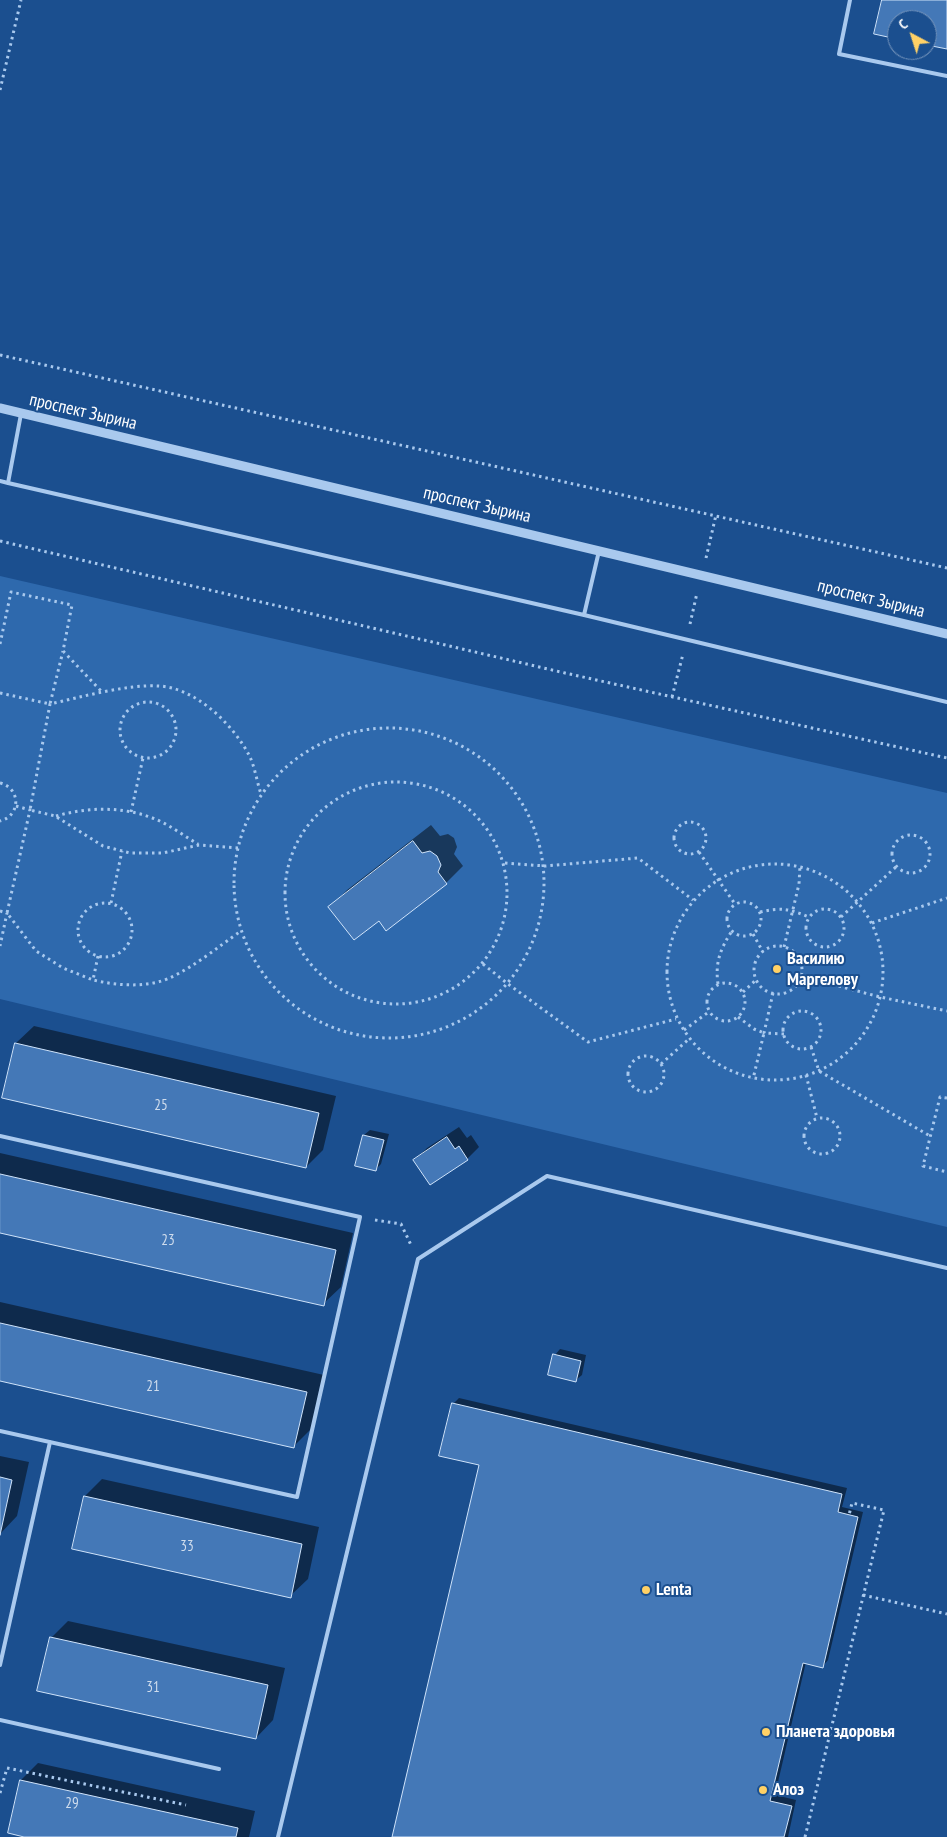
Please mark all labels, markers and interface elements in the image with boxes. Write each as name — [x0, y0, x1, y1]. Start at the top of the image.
north arrow — [887, 10, 937, 60]
text: С — [895, 15, 911, 33]
street label: проспект Зырина — [27, 389, 139, 435]
street label: проспект Зырина — [421, 482, 533, 528]
street label: проспект Зырина — [815, 575, 927, 623]
place label: Василию Маргелову — [787, 948, 858, 991]
marker: Василию Маргелову — [771, 963, 783, 975]
house number: 25 — [154, 1097, 168, 1115]
house number: 23 — [161, 1232, 175, 1250]
house number: 21 — [146, 1378, 160, 1396]
house number: 33 — [180, 1538, 194, 1556]
place label: Lenta — [656, 1579, 692, 1601]
marker: Lenta — [640, 1584, 652, 1596]
house number: 31 — [146, 1679, 160, 1697]
place label: Планета здоровья — [776, 1721, 895, 1743]
marker: Планета здоровья — [760, 1726, 772, 1738]
place label: Алоэ — [773, 1779, 804, 1801]
marker: Алоэ — [757, 1784, 769, 1796]
house number: 29 — [65, 1795, 79, 1813]

